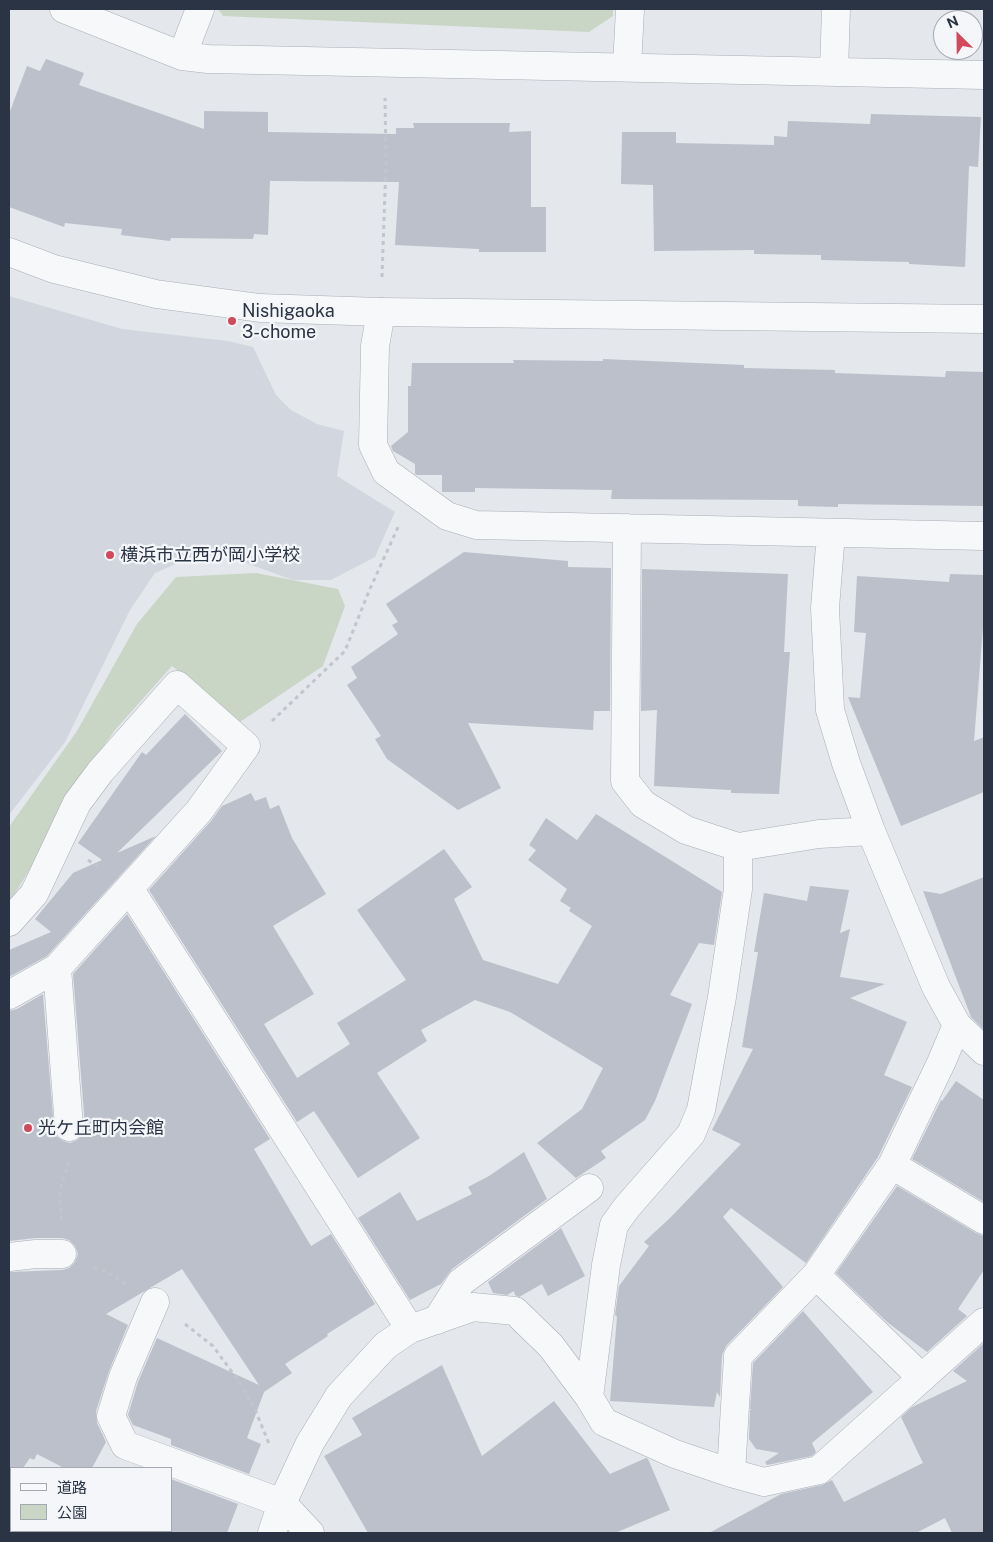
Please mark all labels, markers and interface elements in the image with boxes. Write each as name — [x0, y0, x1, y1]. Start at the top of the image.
north arrow — [933, 10, 983, 60]
text: N — [944, 13, 961, 32]
place label: Nishigaoka 3-chome — [242, 300, 335, 342]
marker: Nishigaoka 3-chome — [226, 315, 238, 327]
place label: 横浜市立西が岡小学校 — [120, 544, 300, 566]
marker: 横浜市立西が岡小学校 — [104, 549, 116, 561]
place label: 光ケ丘町内会館 — [38, 1117, 164, 1139]
marker: 光ケ丘町内会館 — [22, 1122, 34, 1134]
legend — [10, 1467, 172, 1532]
text: 道路 — [57, 1479, 87, 1496]
text: 公園 — [57, 1504, 87, 1521]

